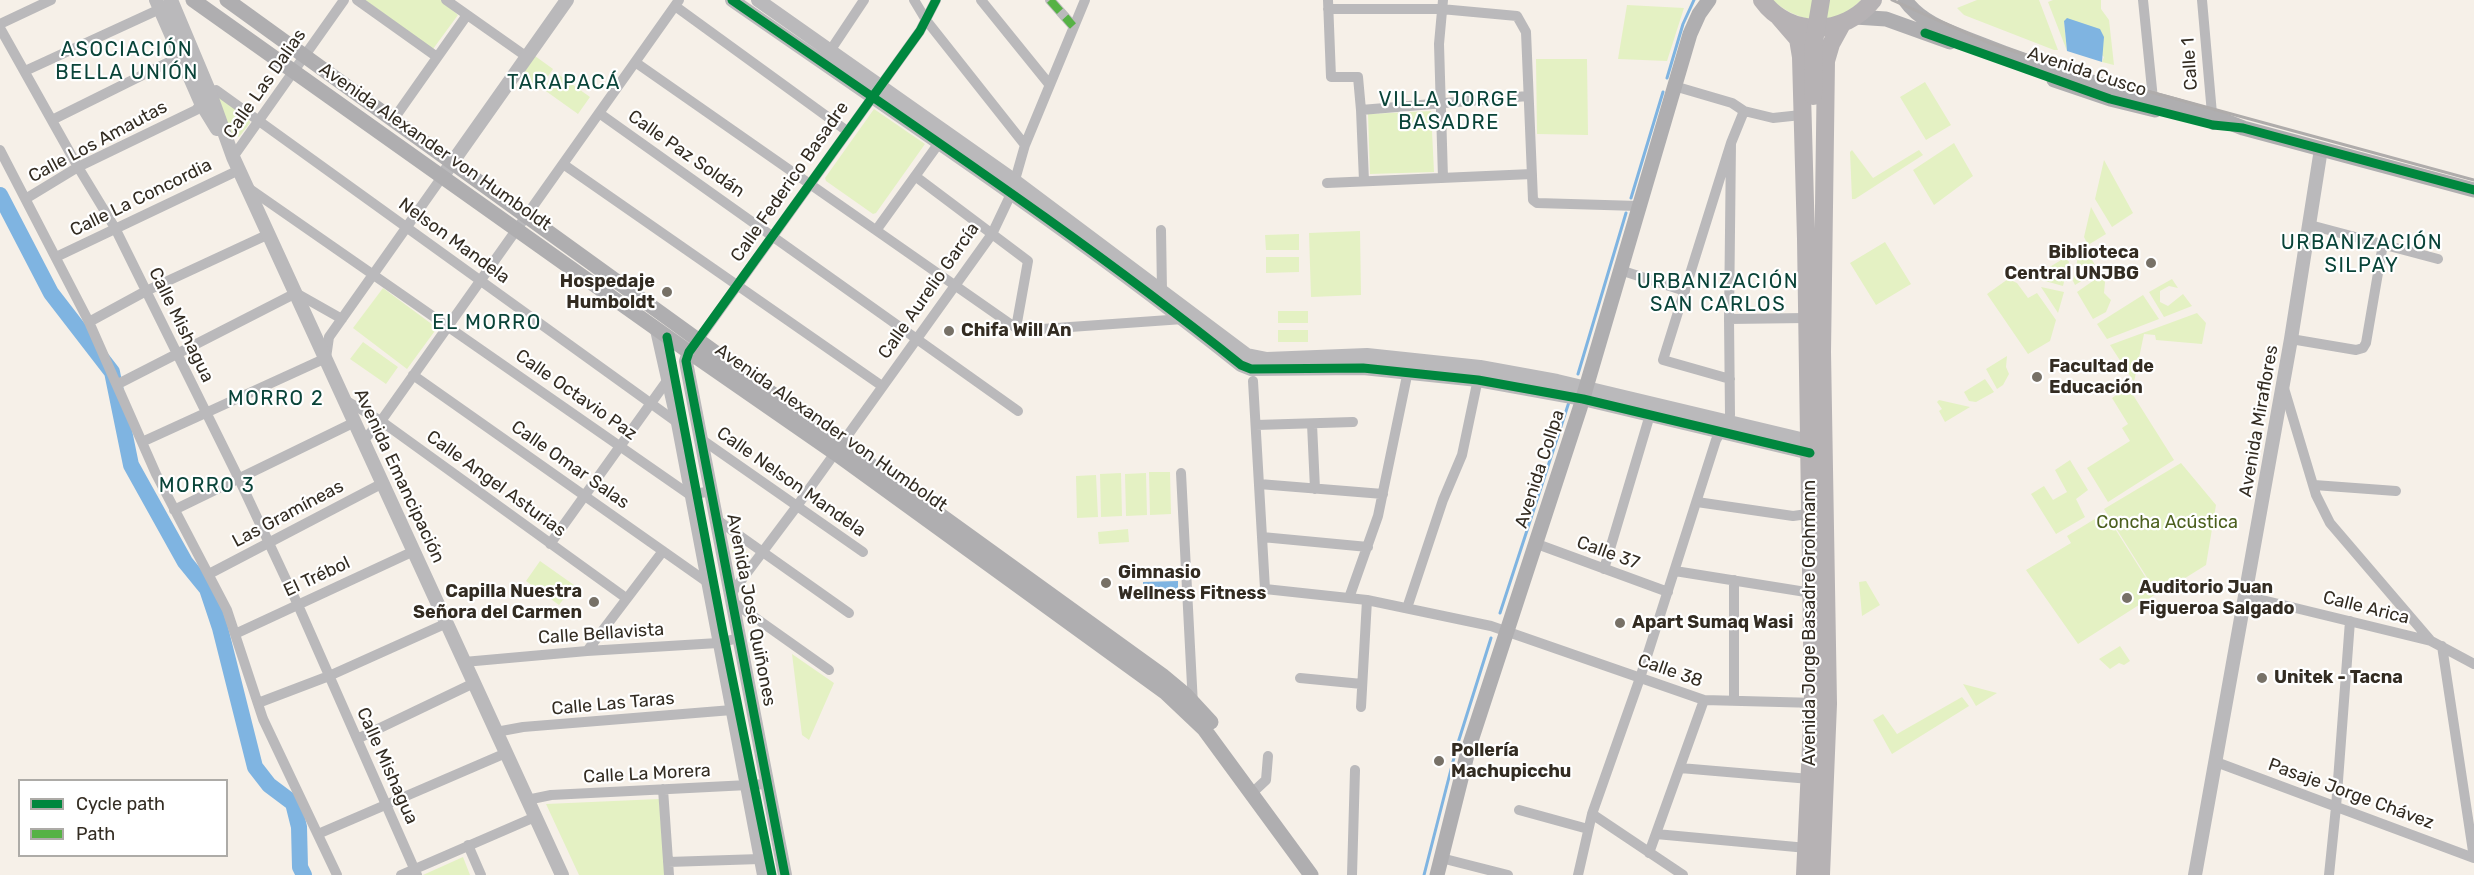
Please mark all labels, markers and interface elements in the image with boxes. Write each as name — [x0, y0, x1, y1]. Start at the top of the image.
street label: Calle Las Dalias — [219, 25, 311, 143]
street label: Calle 1 — [2177, 37, 2203, 91]
district label: ASOCIACIÓN BELLA UNIÓN — [55, 38, 199, 85]
street label: Avenida Cusco — [2025, 43, 2149, 101]
street label: Avenida Alexander von Humboldt — [315, 58, 555, 236]
district label: TARAPACÁ — [507, 71, 621, 95]
district label: VILLA JORGE BASADRE — [1379, 88, 1519, 135]
street label: Calle Los Amautas — [25, 96, 171, 188]
street label: Calle Federico Basadre — [726, 98, 854, 266]
street label: Calle Paz Soldán — [623, 106, 749, 202]
street label: Calle La Concordia — [67, 154, 215, 242]
street label: Nelson Mandela — [394, 193, 514, 289]
street label: Calle Aurelio García — [874, 219, 984, 363]
district label: URBANIZACIÓN SILPAY — [2281, 231, 2443, 278]
place label: Biblioteca Central UNJBG — [2004, 242, 2139, 284]
marker: Biblioteca Central UNJBG — [2144, 256, 2158, 270]
street label: Calle Mishagua — [144, 264, 218, 386]
district label: URBANIZACIÓN SAN CARLOS — [1637, 270, 1799, 317]
place label: Hospedaje Humboldt — [560, 271, 655, 314]
marker: Hospedaje Humboldt — [660, 285, 674, 299]
district label: EL MORRO — [432, 311, 542, 335]
place label: Chifa Will An — [961, 320, 1071, 342]
marker: Chifa Will An — [942, 324, 956, 338]
street label: Avenida Alexander von Humboldt — [711, 339, 951, 517]
street label: Avenida Miraflores — [2235, 343, 2283, 499]
street label: Calle Octavio Paz — [511, 345, 641, 445]
place label: Facultad de Educación — [2049, 356, 2154, 398]
marker: Facultad de Educación — [2030, 370, 2044, 384]
street label: Avenida Emancipación — [349, 385, 449, 567]
district label: MORRO 2 — [228, 387, 324, 411]
street label: Avenida Collpa — [1511, 407, 1569, 531]
street label: Calle Omar Salas — [507, 416, 633, 514]
street label: Calle Nelson Mandela — [712, 422, 870, 542]
street label: Calle Angel Asturias — [422, 426, 570, 542]
district label: MORRO 3 — [159, 474, 255, 498]
street label: Las Gramíneas — [229, 476, 347, 552]
street label: Avenida Jorge Basadre Grohmann — [1799, 480, 1821, 766]
street label: Avenida José Quiñones — [722, 512, 780, 708]
park label: Concha Acústica — [2096, 512, 2238, 534]
street label: Calle 37 — [1574, 532, 1642, 574]
street label: El Trébol — [280, 552, 354, 602]
place label: Gimnasio Wellness Fitness — [1118, 562, 1266, 604]
marker: Gimnasio Wellness Fitness — [1099, 576, 1113, 590]
place label: Auditorio Juan Figueroa Salgado — [2139, 577, 2295, 620]
place label: Capilla Nuestra Señora del Carmen — [413, 581, 582, 624]
street label: Calle Arica — [2321, 587, 2411, 629]
marker: Auditorio Juan Figueroa Salgado — [2120, 591, 2134, 605]
marker: Capilla Nuestra Señora del Carmen — [587, 595, 601, 609]
place label: Apart Sumaq Wasi — [1632, 612, 1793, 634]
marker: Apart Sumaq Wasi — [1613, 616, 1627, 630]
street label: Calle Bellavista — [537, 619, 665, 649]
street label: Calle 38 — [1635, 650, 1705, 692]
place label: Unitek - Tacna — [2274, 667, 2403, 689]
marker: Unitek - Tacna — [2255, 671, 2269, 685]
street label: Calle Las Taras — [551, 688, 675, 720]
street label: Calle Mishagua — [352, 704, 422, 828]
place label: Pollería Machupicchu — [1451, 740, 1571, 783]
marker: Pollería Machupicchu — [1432, 754, 1446, 768]
street label: Pasaje Jorge Chávez — [2265, 754, 2437, 834]
street label: Calle La Morera — [583, 760, 711, 788]
legend — [18, 779, 228, 857]
text: Cycle path — [76, 793, 165, 815]
text: Path — [76, 823, 115, 845]

